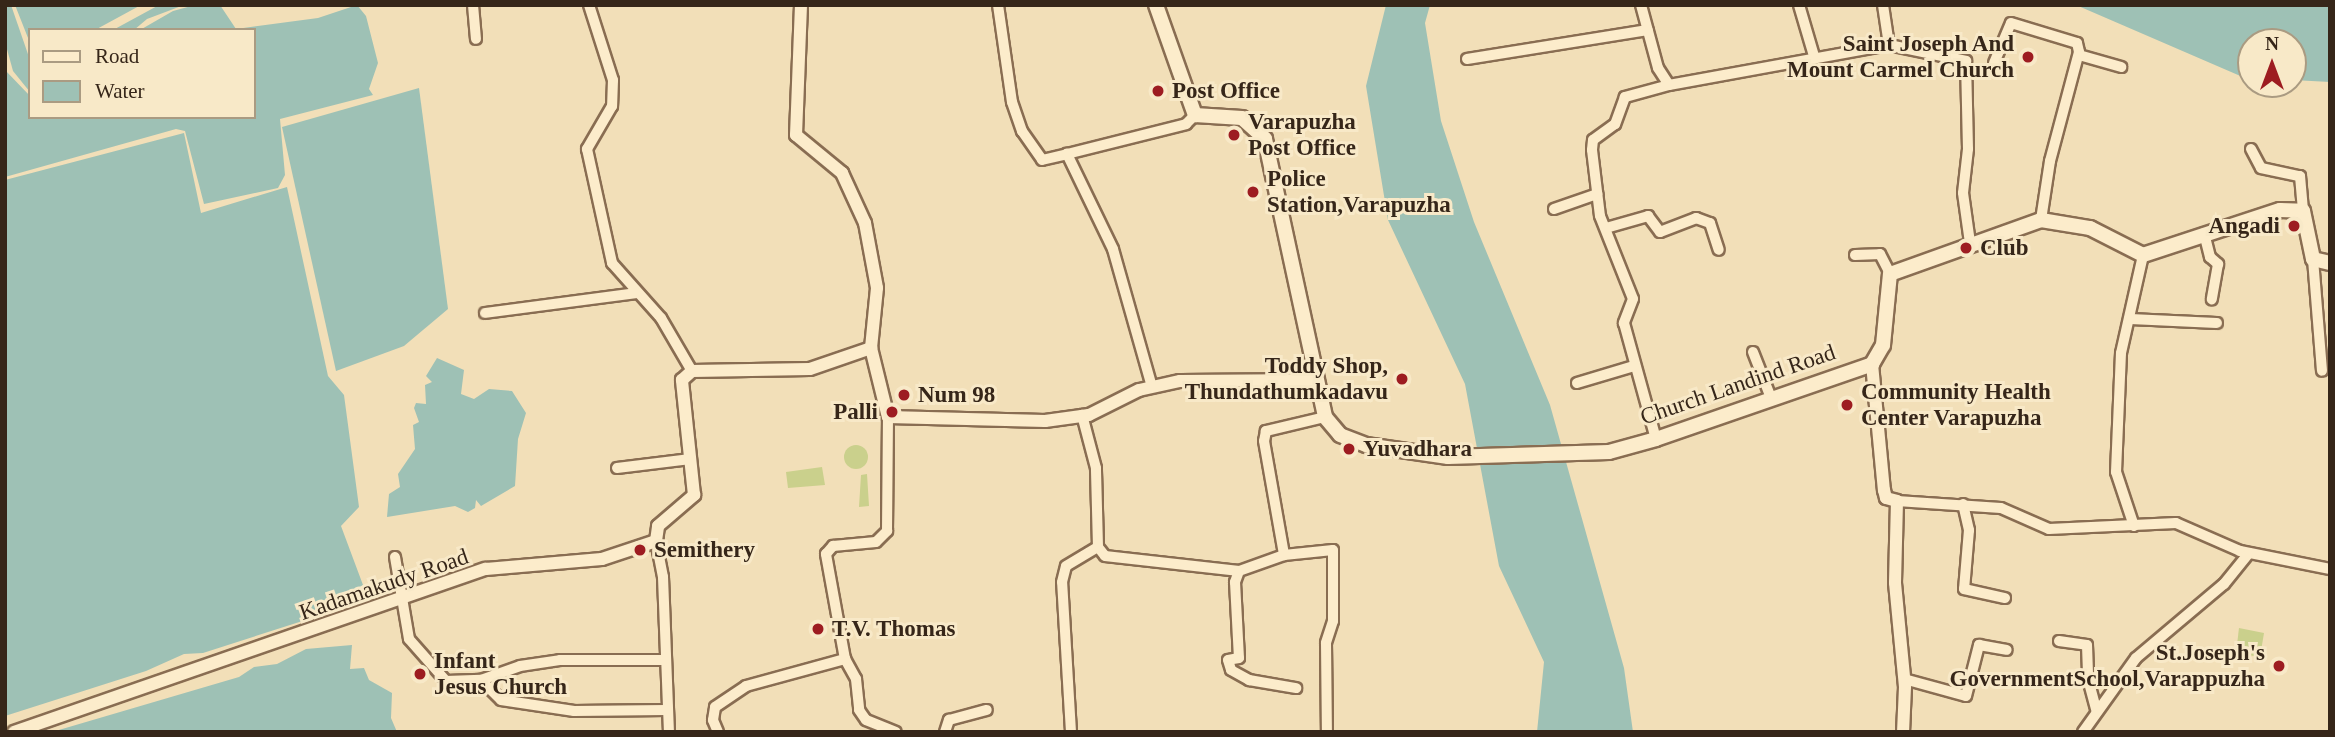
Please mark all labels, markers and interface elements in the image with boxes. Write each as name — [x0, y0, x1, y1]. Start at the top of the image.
legend — [28, 28, 256, 119]
north arrow — [2237, 28, 2307, 98]
place label: Saint Joseph And Mount Carmel Church — [1760, 30, 2014, 84]
text: N — [2265, 33, 2279, 54]
text: Road — [95, 44, 139, 68]
marker: Saint Joseph And Mount Carmel Church — [2020, 49, 2036, 65]
place label: Post Office — [1172, 77, 1298, 105]
text: Water — [95, 79, 145, 103]
marker: Post Office — [1150, 83, 1166, 99]
place label: Varapuzha Post Office — [1248, 108, 1374, 162]
marker: Varapuzha Post Office — [1226, 127, 1242, 143]
place label: Police Station,Varapuzha — [1267, 165, 1479, 219]
marker: Police Station,Varapuzha — [1245, 184, 1261, 200]
place label: Angadi — [2199, 212, 2280, 240]
marker: Angadi — [2286, 218, 2302, 234]
place label: Club — [1980, 234, 2031, 262]
marker: Club — [1958, 240, 1974, 256]
street label: Church Landind Road — [1623, 334, 1853, 436]
place label: Toddy Shop, Thundathumkadavu — [1153, 352, 1388, 406]
marker: Toddy Shop, Thundathumkadavu — [1394, 371, 1410, 387]
place label: Community Health Center Varapuzha — [1861, 378, 2080, 432]
place label: Num 98 — [918, 381, 1008, 409]
marker: Num 98 — [896, 387, 912, 403]
marker: Community Health Center Varapuzha — [1839, 397, 1855, 413]
place label: Palli — [829, 398, 878, 426]
marker: Palli — [884, 404, 900, 420]
place label: Yuvadhara — [1363, 435, 1486, 463]
marker: Yuvadhara — [1341, 441, 1357, 457]
place label: Semithery — [654, 536, 772, 564]
street label: Kadamakudy Road — [283, 539, 485, 631]
marker: Semithery — [632, 542, 648, 558]
place label: T.V. Thomas — [832, 615, 971, 643]
marker: T.V. Thomas — [810, 621, 826, 637]
place label: St.Joseph's GovernmentSchool,Varappuzha — [1903, 639, 2265, 693]
place label: Infant Jesus Church — [434, 647, 582, 701]
marker: St.Joseph's GovernmentSchool,Varappuzha — [2271, 658, 2287, 674]
marker: Infant Jesus Church — [412, 666, 428, 682]

